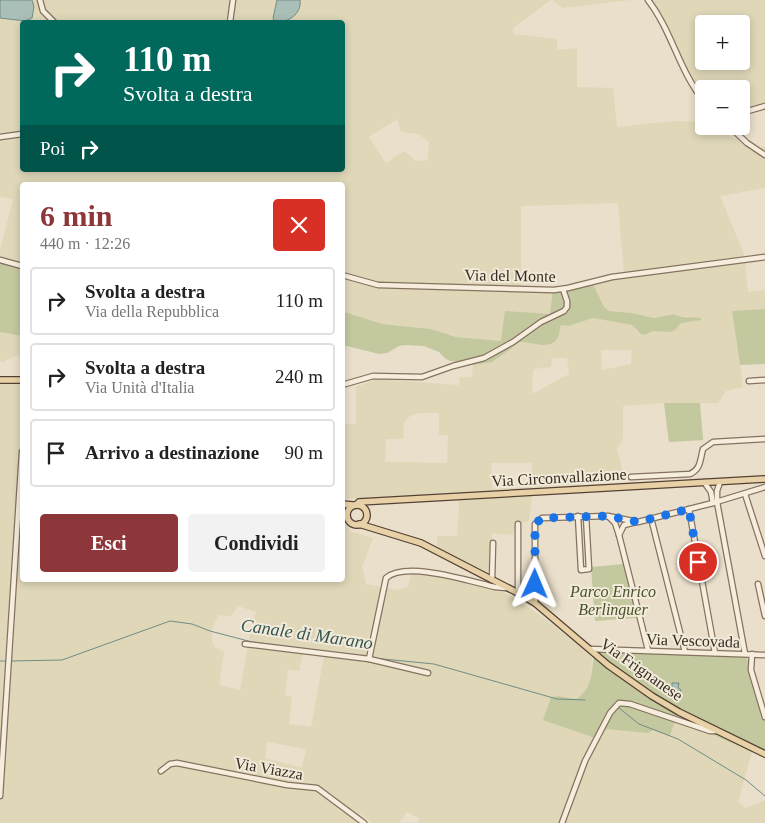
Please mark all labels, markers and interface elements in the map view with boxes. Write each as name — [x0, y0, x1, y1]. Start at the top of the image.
map controls — [695, 15, 750, 135]
button: + — [695, 15, 750, 70]
icon: right — [40, 40, 105, 105]
text: 110 m — [123, 40, 211, 79]
button: − — [695, 80, 750, 135]
text: Svolta a destra — [123, 81, 253, 106]
icon: right — [75, 135, 103, 163]
text: Poi — [40, 138, 65, 159]
text: 6 min — [40, 199, 113, 232]
button: close — [273, 199, 325, 251]
text: 440 m · 12:26 — [40, 235, 130, 252]
street label: Via del Monte — [464, 266, 556, 285]
text: Svolta a destra — [85, 281, 205, 302]
icon: right — [42, 287, 70, 315]
text: 110 m — [276, 290, 323, 311]
text: Via della Repubblica — [85, 303, 219, 320]
text: Svolta a destra — [85, 357, 205, 378]
icon: right — [42, 363, 70, 391]
text: 240 m — [275, 366, 323, 387]
text: Via Unità d'Italia — [85, 379, 194, 396]
icon: arrive — [42, 439, 70, 467]
text: Arrivo a destinazione — [85, 442, 259, 463]
text: 90 m — [284, 442, 323, 463]
street label: Via Circonvallazione — [491, 465, 627, 490]
button: Esci — [40, 514, 178, 572]
button: Condividi — [188, 514, 325, 572]
pin — [677, 541, 719, 583]
icon: arrive — [684, 548, 712, 576]
position arrow — [508, 557, 560, 609]
park label: Parco Enrico Berlinguer — [569, 583, 656, 619]
water label: Canale di Marano — [240, 615, 374, 653]
street label: Via Vescovada — [646, 630, 740, 651]
street label: Via Frignanese — [597, 635, 686, 705]
street label: Via Viazza — [233, 754, 305, 783]

